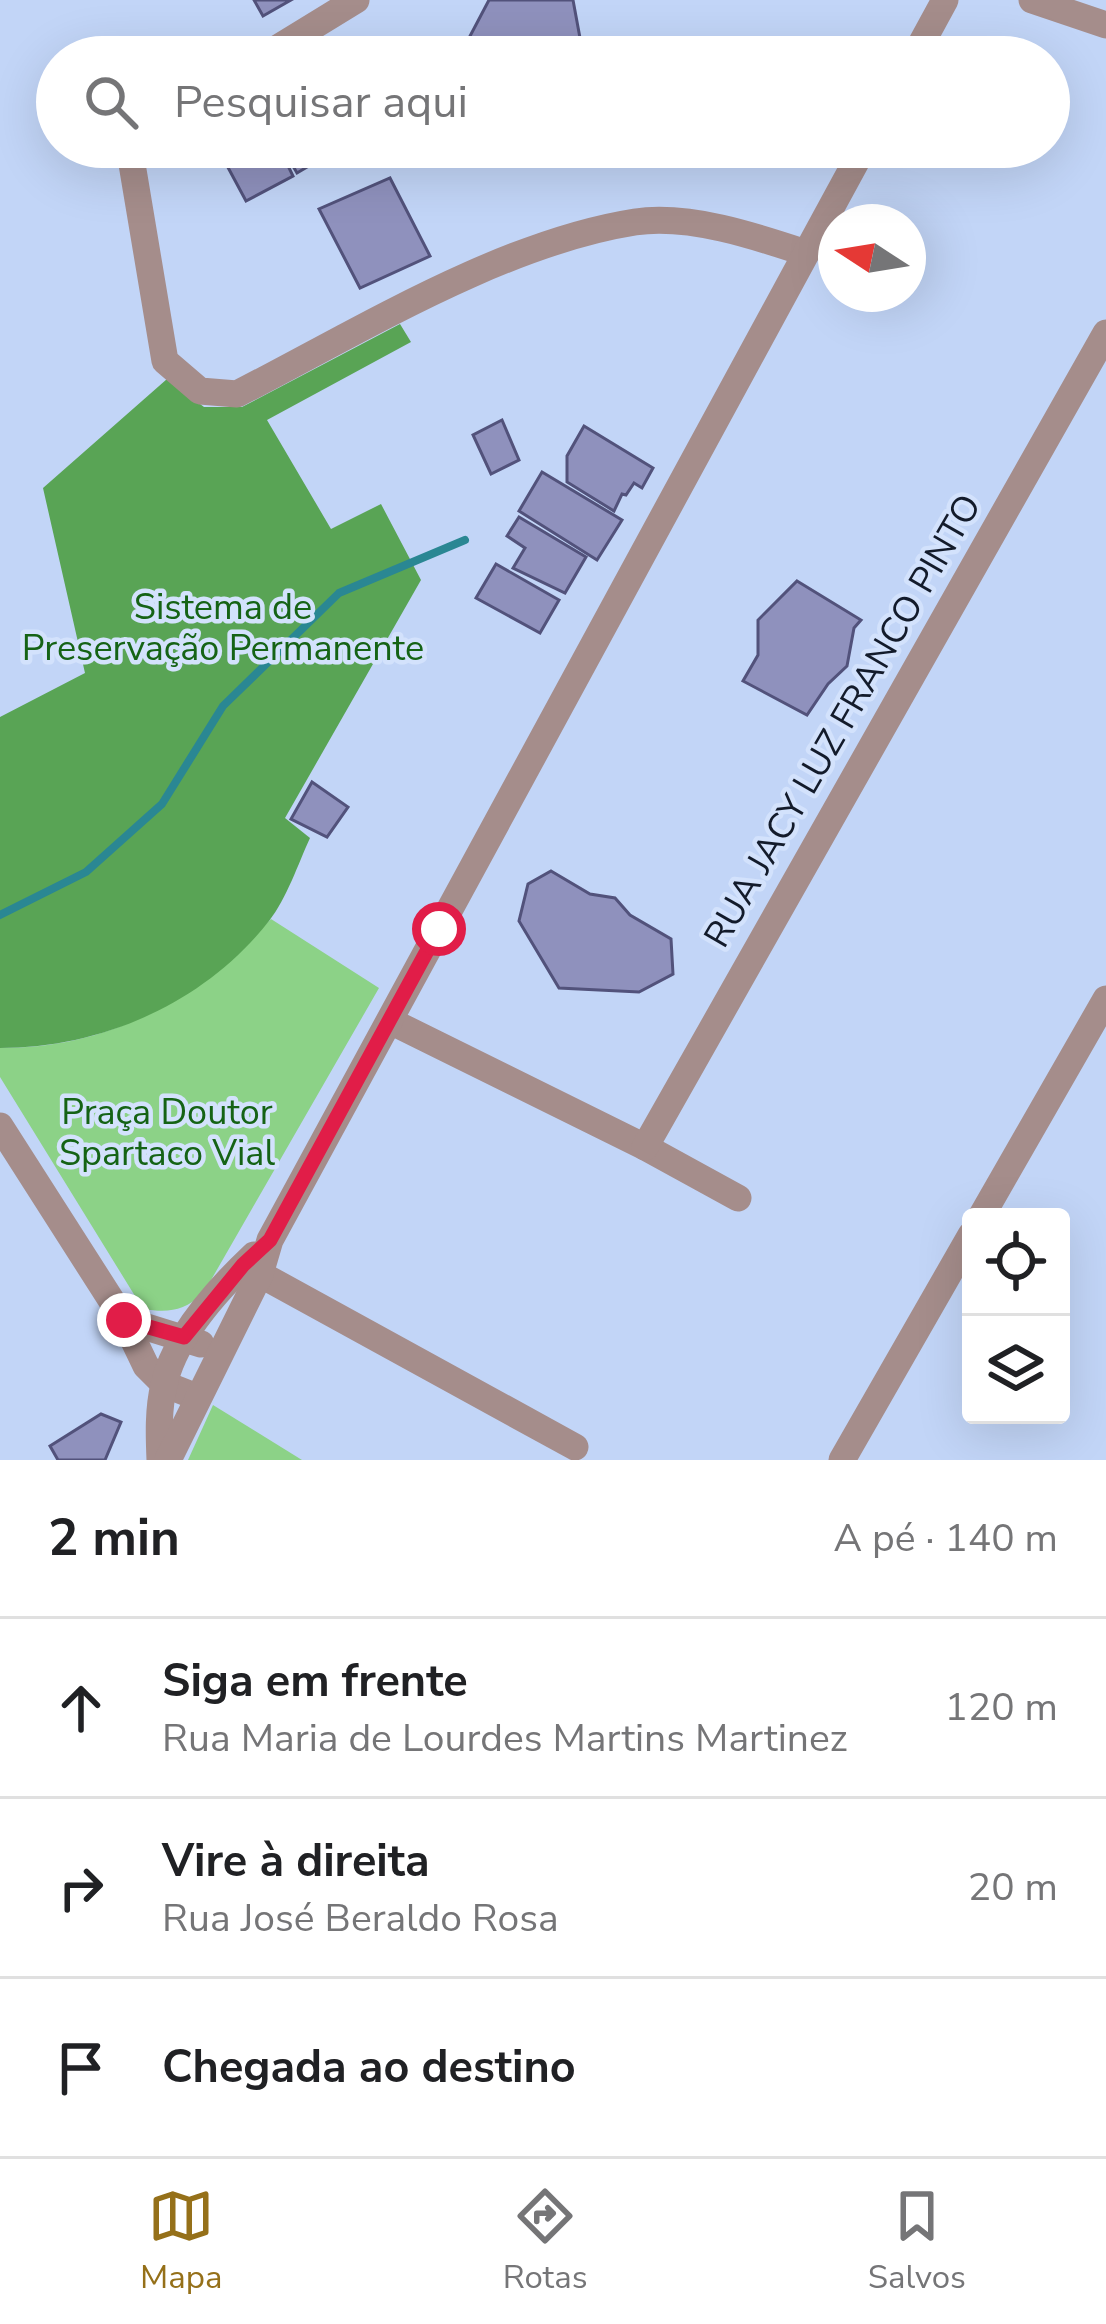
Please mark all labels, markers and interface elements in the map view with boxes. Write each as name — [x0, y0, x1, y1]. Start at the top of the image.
search box — [36, 36, 1070, 168]
icon: search — [78, 69, 144, 135]
text: Pesquisar aqui — [174, 72, 468, 133]
north arrow — [818, 204, 926, 312]
street label: RUA JACY LUZ FRANCO PINTO — [693, 485, 993, 957]
park label: Sistema de Preservação Permanente — [22, 583, 424, 673]
route start — [412, 902, 466, 956]
park label: Praça Doutor Spartaco Vial — [59, 1088, 275, 1178]
map controls — [962, 1208, 1070, 1424]
button: locate — [962, 1208, 1070, 1316]
route end — [97, 1293, 151, 1347]
button: layers — [962, 1316, 1070, 1424]
text: 2 min — [48, 1503, 180, 1573]
text: A pé · 140 m — [834, 1512, 1058, 1565]
text: Siga em frente — [162, 1651, 468, 1712]
icon: ahead — [48, 1675, 114, 1741]
text: 120 m — [944, 1681, 1058, 1734]
text: Rua Maria de Lourdes Martins Martinez — [162, 1712, 848, 1765]
text: Vire à direita — [162, 1831, 430, 1892]
icon: right — [48, 1855, 114, 1921]
text: 20 m — [968, 1861, 1058, 1914]
text: Rua José Beraldo Rosa — [162, 1892, 559, 1945]
icon: arrive — [48, 2035, 114, 2101]
text: Chegada ao destino — [162, 2037, 576, 2098]
tab: Mapa — [140, 2183, 223, 2300]
tab: Rotas — [503, 2183, 588, 2300]
tab: Salvos — [868, 2183, 966, 2300]

